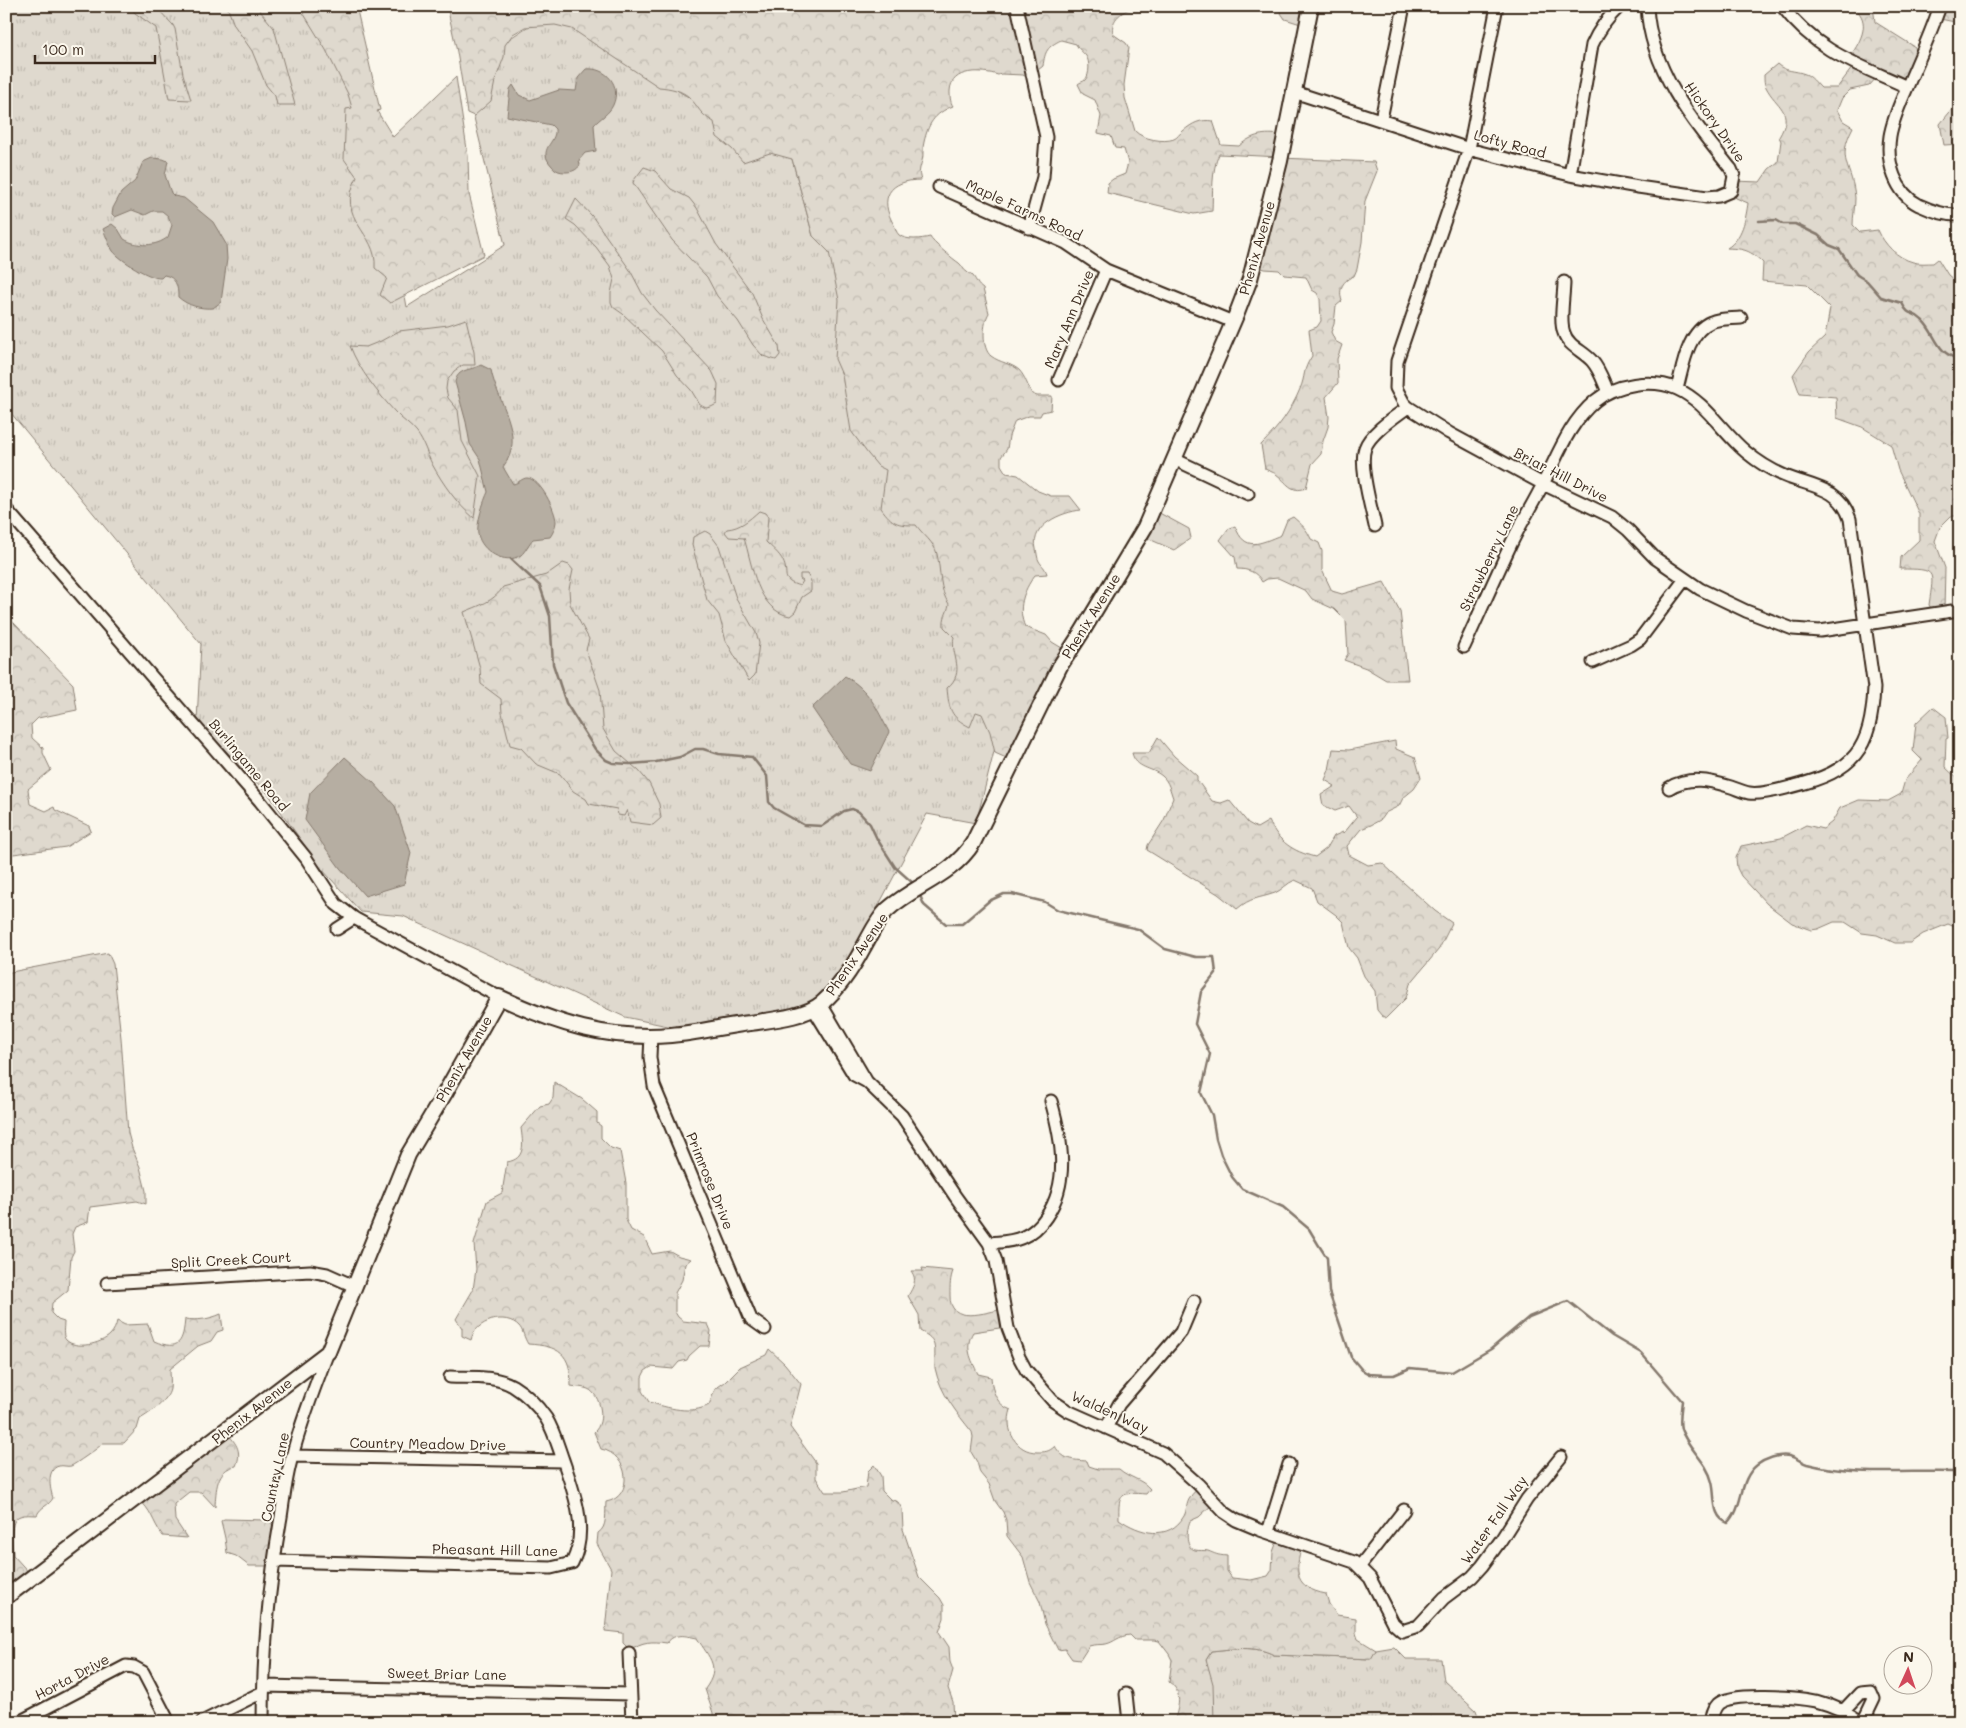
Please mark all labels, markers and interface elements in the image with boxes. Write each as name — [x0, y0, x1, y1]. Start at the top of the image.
scale bar — [35, 32, 155, 64]
text: 100 m — [42, 39, 84, 59]
street label: Hickory Drive — [1681, 78, 1750, 166]
street label: Lofty Road — [1472, 125, 1548, 162]
street label: Maple Farms Road — [963, 174, 1085, 245]
street label: Phenix Avenue — [1234, 199, 1279, 297]
street label: Mary Ann Drive — [1039, 267, 1098, 371]
street label: Briar Hill Drive — [1511, 443, 1611, 506]
street label: Strawberry Lane — [1454, 501, 1523, 614]
street label: Phenix Avenue — [1057, 569, 1124, 662]
street label: Burlingame Road — [205, 715, 294, 815]
street label: Phenix Avenue — [821, 908, 892, 999]
street label: Phenix Avenue — [431, 1012, 496, 1106]
street label: Primrose Drive — [682, 1129, 739, 1232]
street label: Split Creek Court — [170, 1247, 292, 1272]
street label: Phenix Avenue — [208, 1373, 296, 1448]
street label: Walden Way — [1069, 1386, 1152, 1437]
street label: Country Lane — [256, 1430, 293, 1523]
street label: Country Meadow Drive — [349, 1433, 507, 1454]
street label: Water Fall Way — [1456, 1472, 1531, 1568]
street label: Pheasant Hill Lane — [432, 1539, 558, 1560]
north arrow — [1884, 1646, 1934, 1696]
text: N — [1903, 1647, 1915, 1666]
street label: Horta Drive — [31, 1649, 112, 1704]
street label: Sweet Briar Lane — [387, 1663, 507, 1684]

